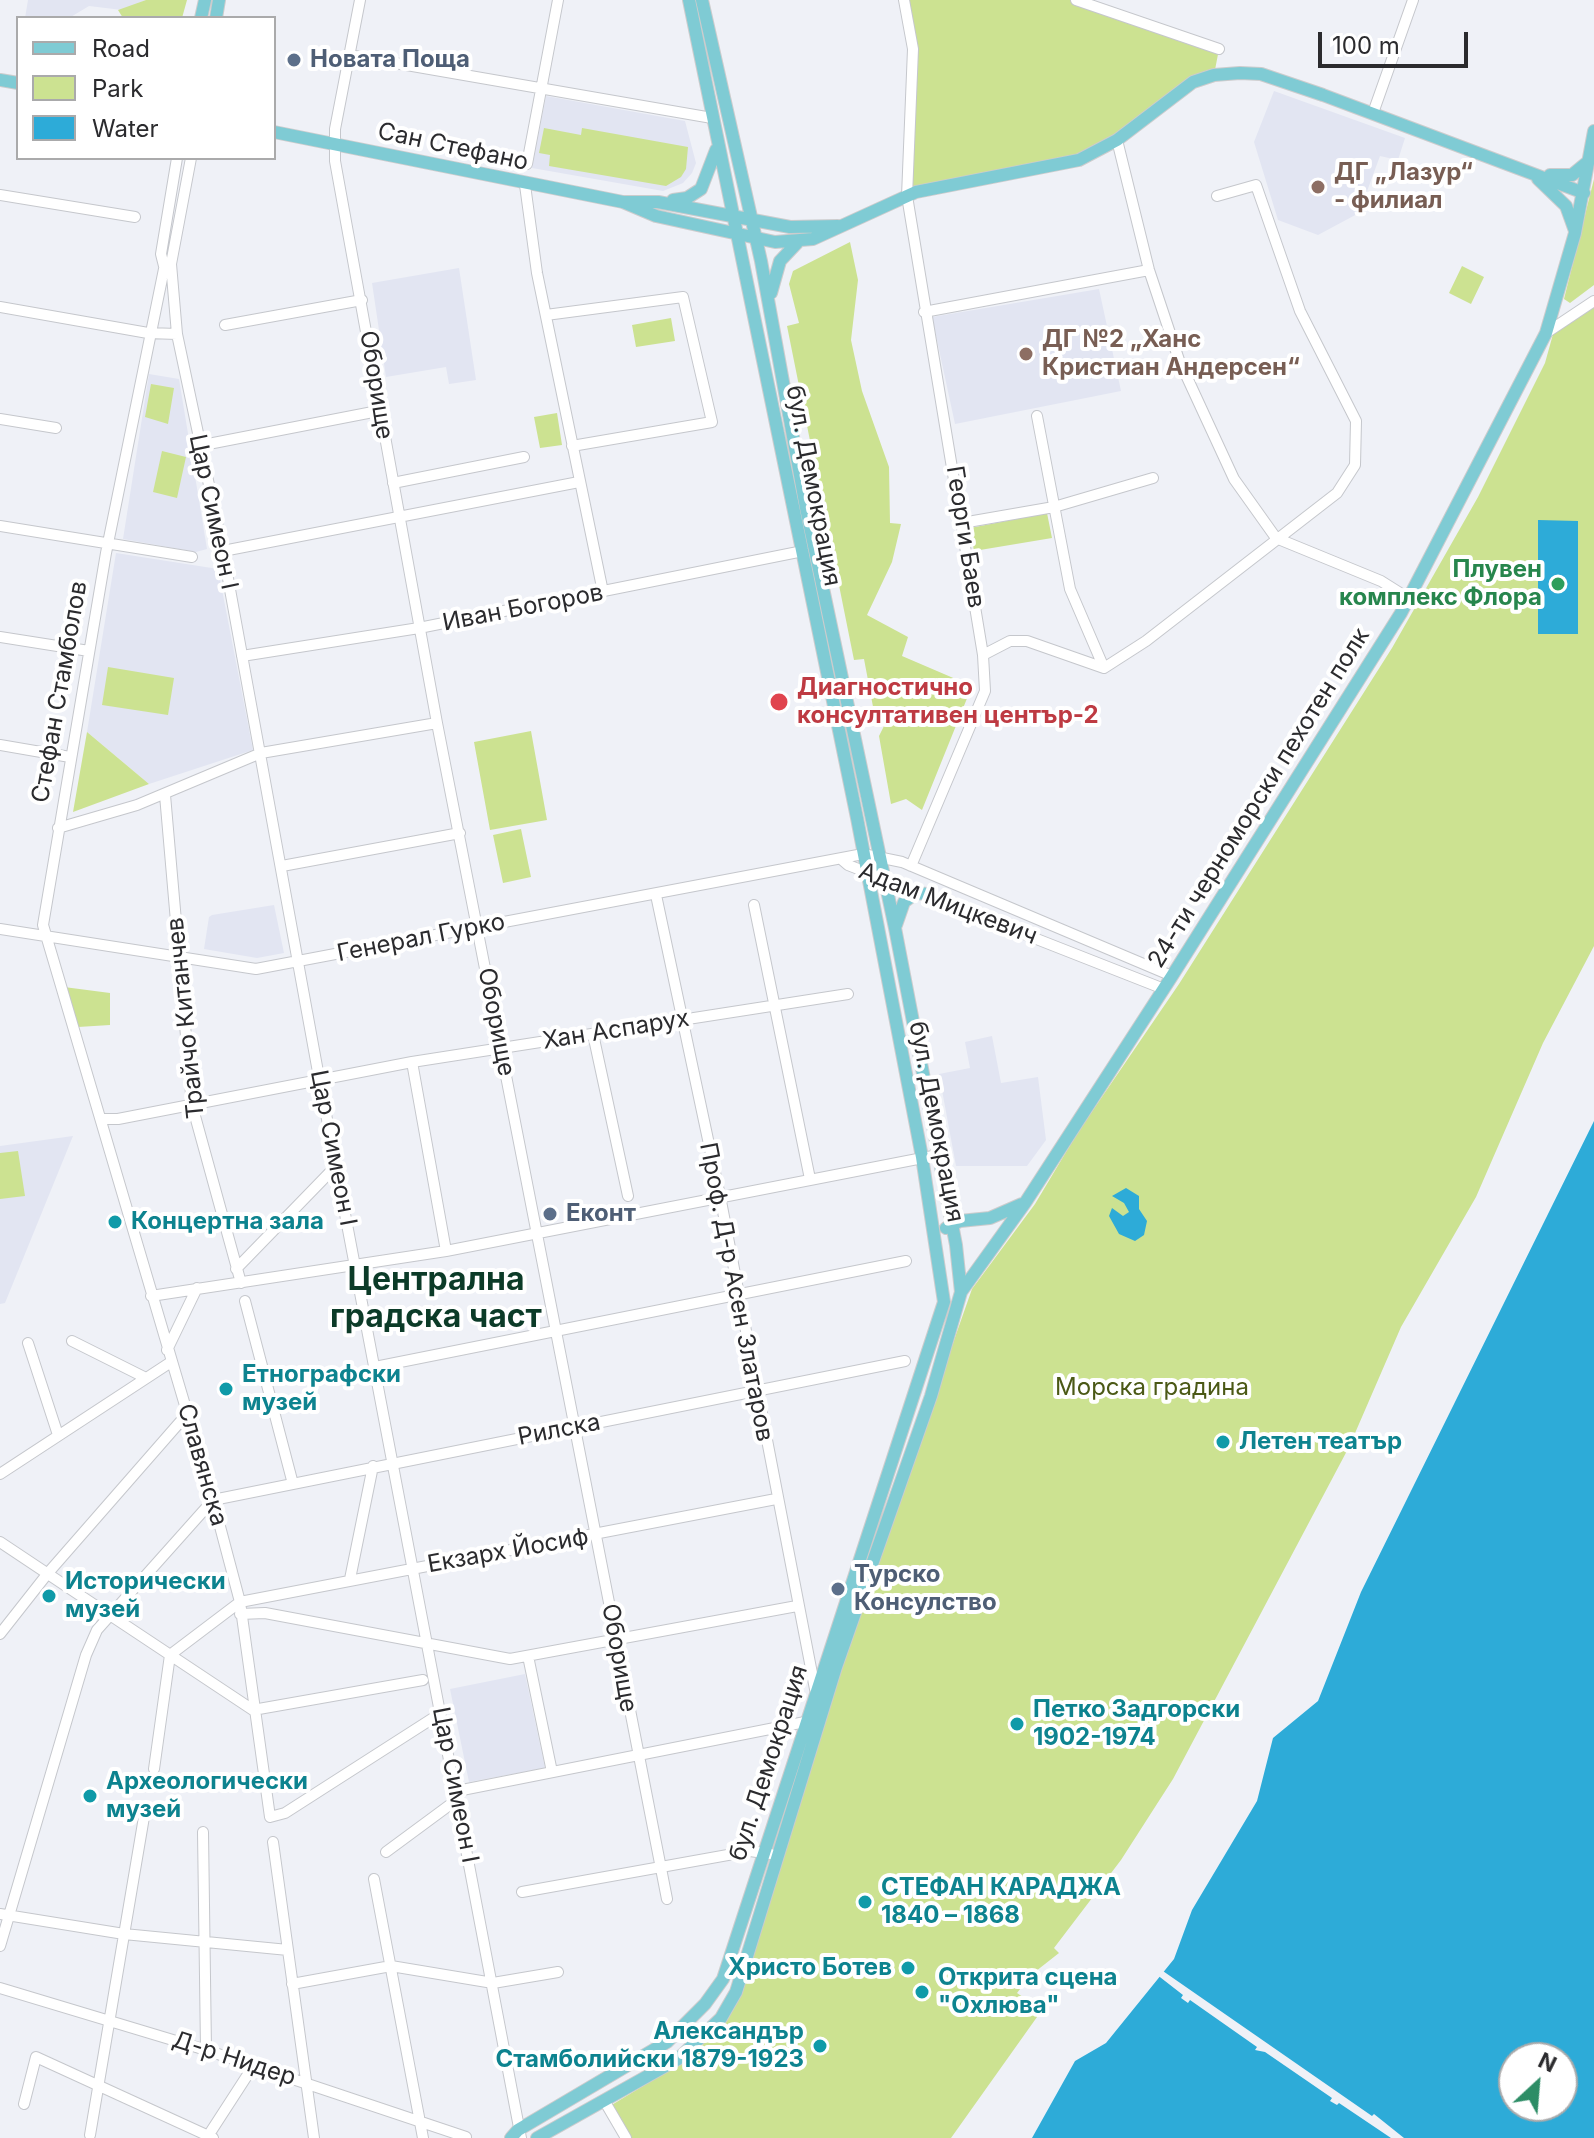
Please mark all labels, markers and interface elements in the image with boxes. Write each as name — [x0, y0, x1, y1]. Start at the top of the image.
legend — [16, 16, 276, 160]
scale bar — [1322, 16, 1472, 66]
text: 100 m — [1332, 31, 1400, 60]
text: Road — [92, 34, 150, 63]
place label: Новата Поща — [310, 46, 470, 74]
marker: Новата Поща — [285, 51, 303, 69]
text: Park — [92, 74, 143, 103]
text: Water — [92, 114, 159, 143]
street label: Сан Стефано — [375, 117, 531, 177]
place label: ДГ „Лазур“ - филиал — [1334, 159, 1473, 215]
marker: ДГ „Лазур“ - филиал — [1309, 178, 1327, 196]
place label: ДГ №2 „Ханс Кристиан Андерсен“ — [1042, 326, 1300, 382]
street label: Оборище — [353, 329, 399, 441]
marker: ДГ №2 „Ханс Кристиан Андерсен“ — [1017, 345, 1035, 363]
street label: бул. Демокрация — [779, 383, 847, 589]
street label: Цар Симеон I — [182, 432, 244, 592]
street label: Георги Баев — [940, 464, 990, 610]
place label: Плувен комплекс Флора — [1339, 556, 1542, 612]
marker: Плувен комплекс Флора — [1549, 575, 1567, 593]
street label: Иван Богоров — [440, 578, 606, 638]
street label: Стефан Стамболов — [26, 579, 94, 805]
street label: 24-ти черноморски пехотен полк — [1142, 623, 1376, 973]
place label: Диагностично консултативен център-2 — [797, 674, 1099, 730]
marker: Диагностично консултативен център-2 — [768, 691, 790, 713]
street label: Адам Мицкевич — [855, 857, 1041, 951]
street label: Генерал Гурко — [335, 908, 507, 968]
street label: Трайчо Китанчев — [161, 916, 211, 1120]
street label: Оборище — [471, 965, 521, 1079]
street label: Хан Аспарух — [541, 1004, 691, 1056]
street label: бул. Демокрация — [902, 1019, 970, 1225]
street label: Цар Симеон I — [304, 1068, 362, 1228]
street label: Проф. Д-р Асен Златаров — [693, 1140, 779, 1444]
place label: Еконт — [566, 1200, 636, 1228]
marker: Еконт — [541, 1205, 559, 1223]
place label: Концертна зала — [131, 1208, 324, 1236]
marker: Концертна зала — [106, 1213, 124, 1231]
district label: Централна градска част — [330, 1261, 542, 1336]
place label: Етнографски музей — [242, 1361, 401, 1417]
park label: Морска градина — [1055, 1374, 1249, 1402]
marker: Етнографски музей — [217, 1380, 235, 1398]
street label: Славянска — [171, 1400, 233, 1530]
street label: Рилска — [515, 1408, 603, 1452]
place label: Летен театър — [1239, 1428, 1402, 1456]
marker: Летен театър — [1214, 1433, 1232, 1451]
street label: Екзарх Йосиф — [425, 1523, 591, 1579]
place label: Турско Консулство — [854, 1561, 997, 1617]
place label: Исторически музей — [65, 1568, 226, 1624]
marker: Турско Консулство — [829, 1580, 847, 1598]
marker: Исторически музей — [40, 1587, 58, 1605]
street label: Оборище — [595, 1601, 643, 1715]
street label: бул. Демокрация — [724, 1662, 814, 1864]
place label: Петко Задгорски 1902-1974 — [1033, 1696, 1240, 1752]
street label: Цар Симеон I — [426, 1705, 484, 1865]
marker: Петко Задгорски 1902-1974 — [1008, 1715, 1026, 1733]
place label: Археологически музей — [106, 1768, 308, 1824]
marker: Археологически музей — [81, 1787, 99, 1805]
place label: СТЕФАН КАРАДЖА 1840 – 1868 — [881, 1874, 1121, 1930]
marker: СТЕФАН КАРАДЖА 1840 – 1868 — [856, 1893, 874, 1911]
place label: Христо Ботев — [728, 1954, 892, 1982]
marker: Христо Ботев — [899, 1959, 917, 1977]
place label: Открита сцена "Охлюва" — [938, 1964, 1118, 2020]
marker: Открита сцена "Охлюва" — [913, 1983, 931, 2001]
place label: Александър Стамболийски 1879-1923 — [495, 2018, 804, 2074]
street label: Д-р Нидер — [169, 2026, 299, 2092]
marker: Александър Стамболийски 1879-1923 — [811, 2037, 829, 2055]
north arrow — [1498, 2042, 1578, 2122]
text: N — [1534, 2047, 1561, 2078]

